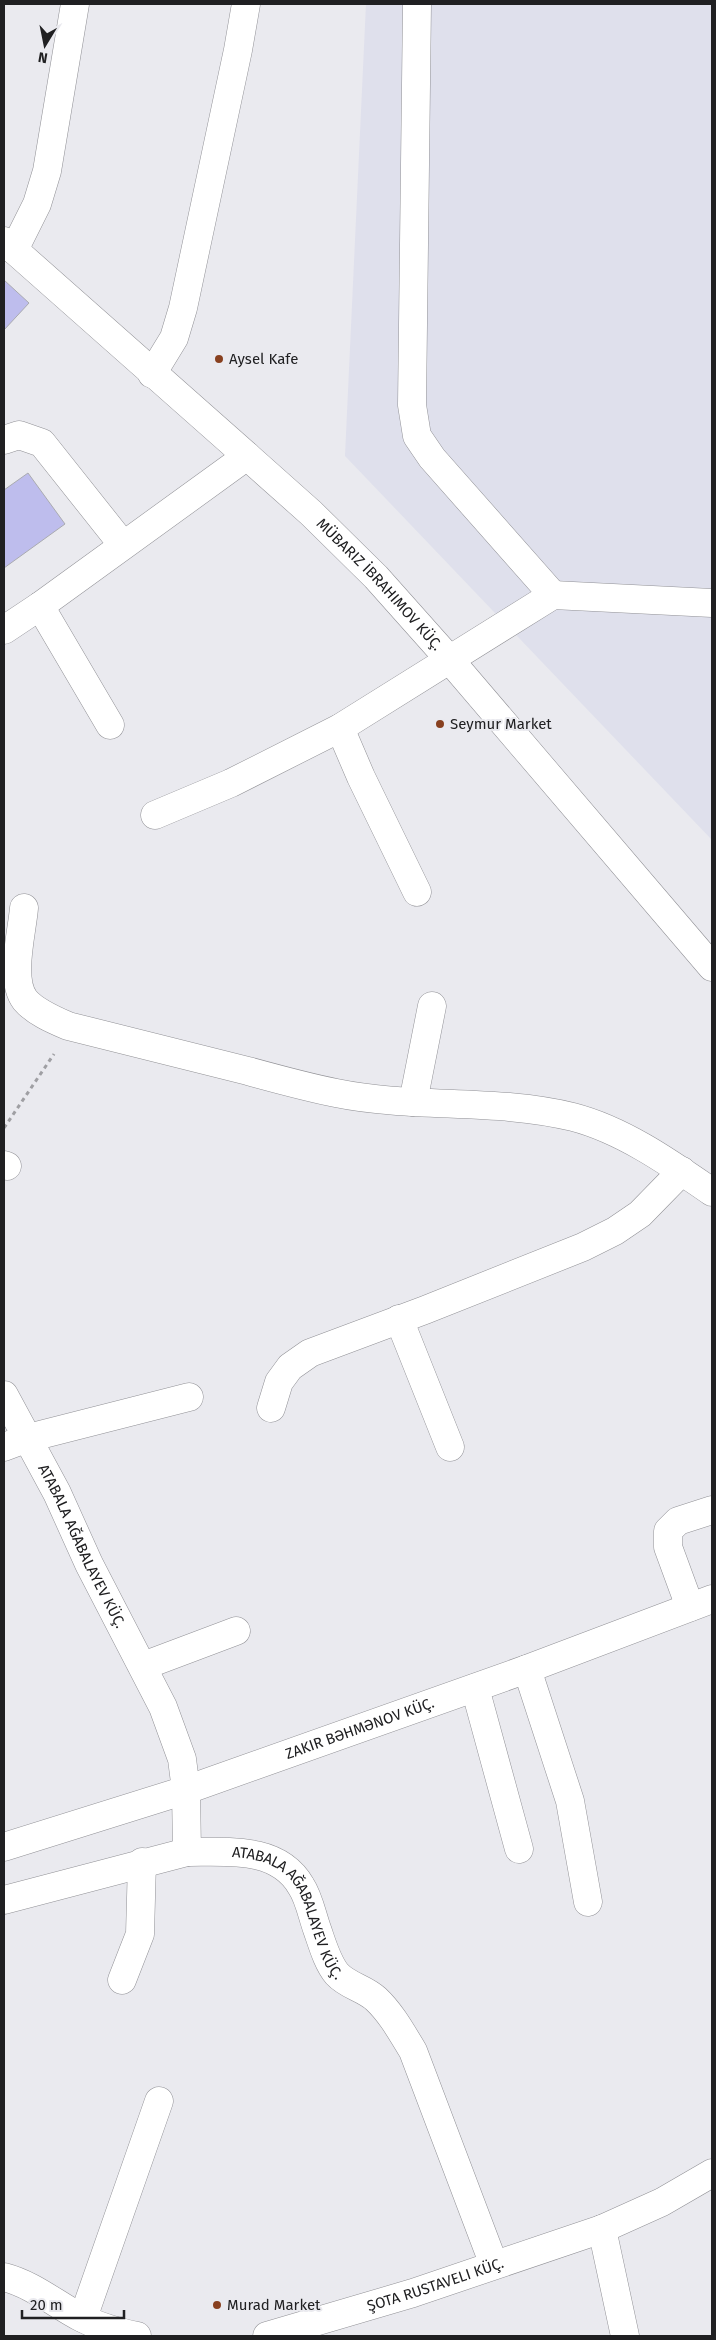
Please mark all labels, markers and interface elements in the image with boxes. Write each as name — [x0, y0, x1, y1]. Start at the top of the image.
north arrow — [20, 20, 70, 70]
text: N — [37, 48, 49, 66]
place label: Aysel Kafe — [229, 350, 298, 368]
marker: Aysel Kafe — [213, 353, 225, 365]
street label: MÜBARIZ İBRAHIMOV KÜÇ. — [313, 514, 446, 654]
place label: Seymur Market — [450, 715, 552, 733]
marker: Seymur Market — [434, 718, 446, 730]
street label: ATABALA AĞABALAYEV KÜÇ. — [34, 1461, 130, 1631]
street label: ZAKIR BƏHMƏNOV KÜÇ. — [283, 1694, 437, 1763]
street label: ATABALA AĞABALAYEV KÜÇ. — [231, 1843, 346, 1983]
street label: ŞOTA RUSTAVELI KÜÇ. — [365, 2254, 506, 2315]
scale bar — [22, 2288, 125, 2320]
text: 20 m — [30, 2296, 63, 2314]
place label: Murad Market — [227, 2296, 321, 2314]
marker: Murad Market — [211, 2299, 223, 2311]

